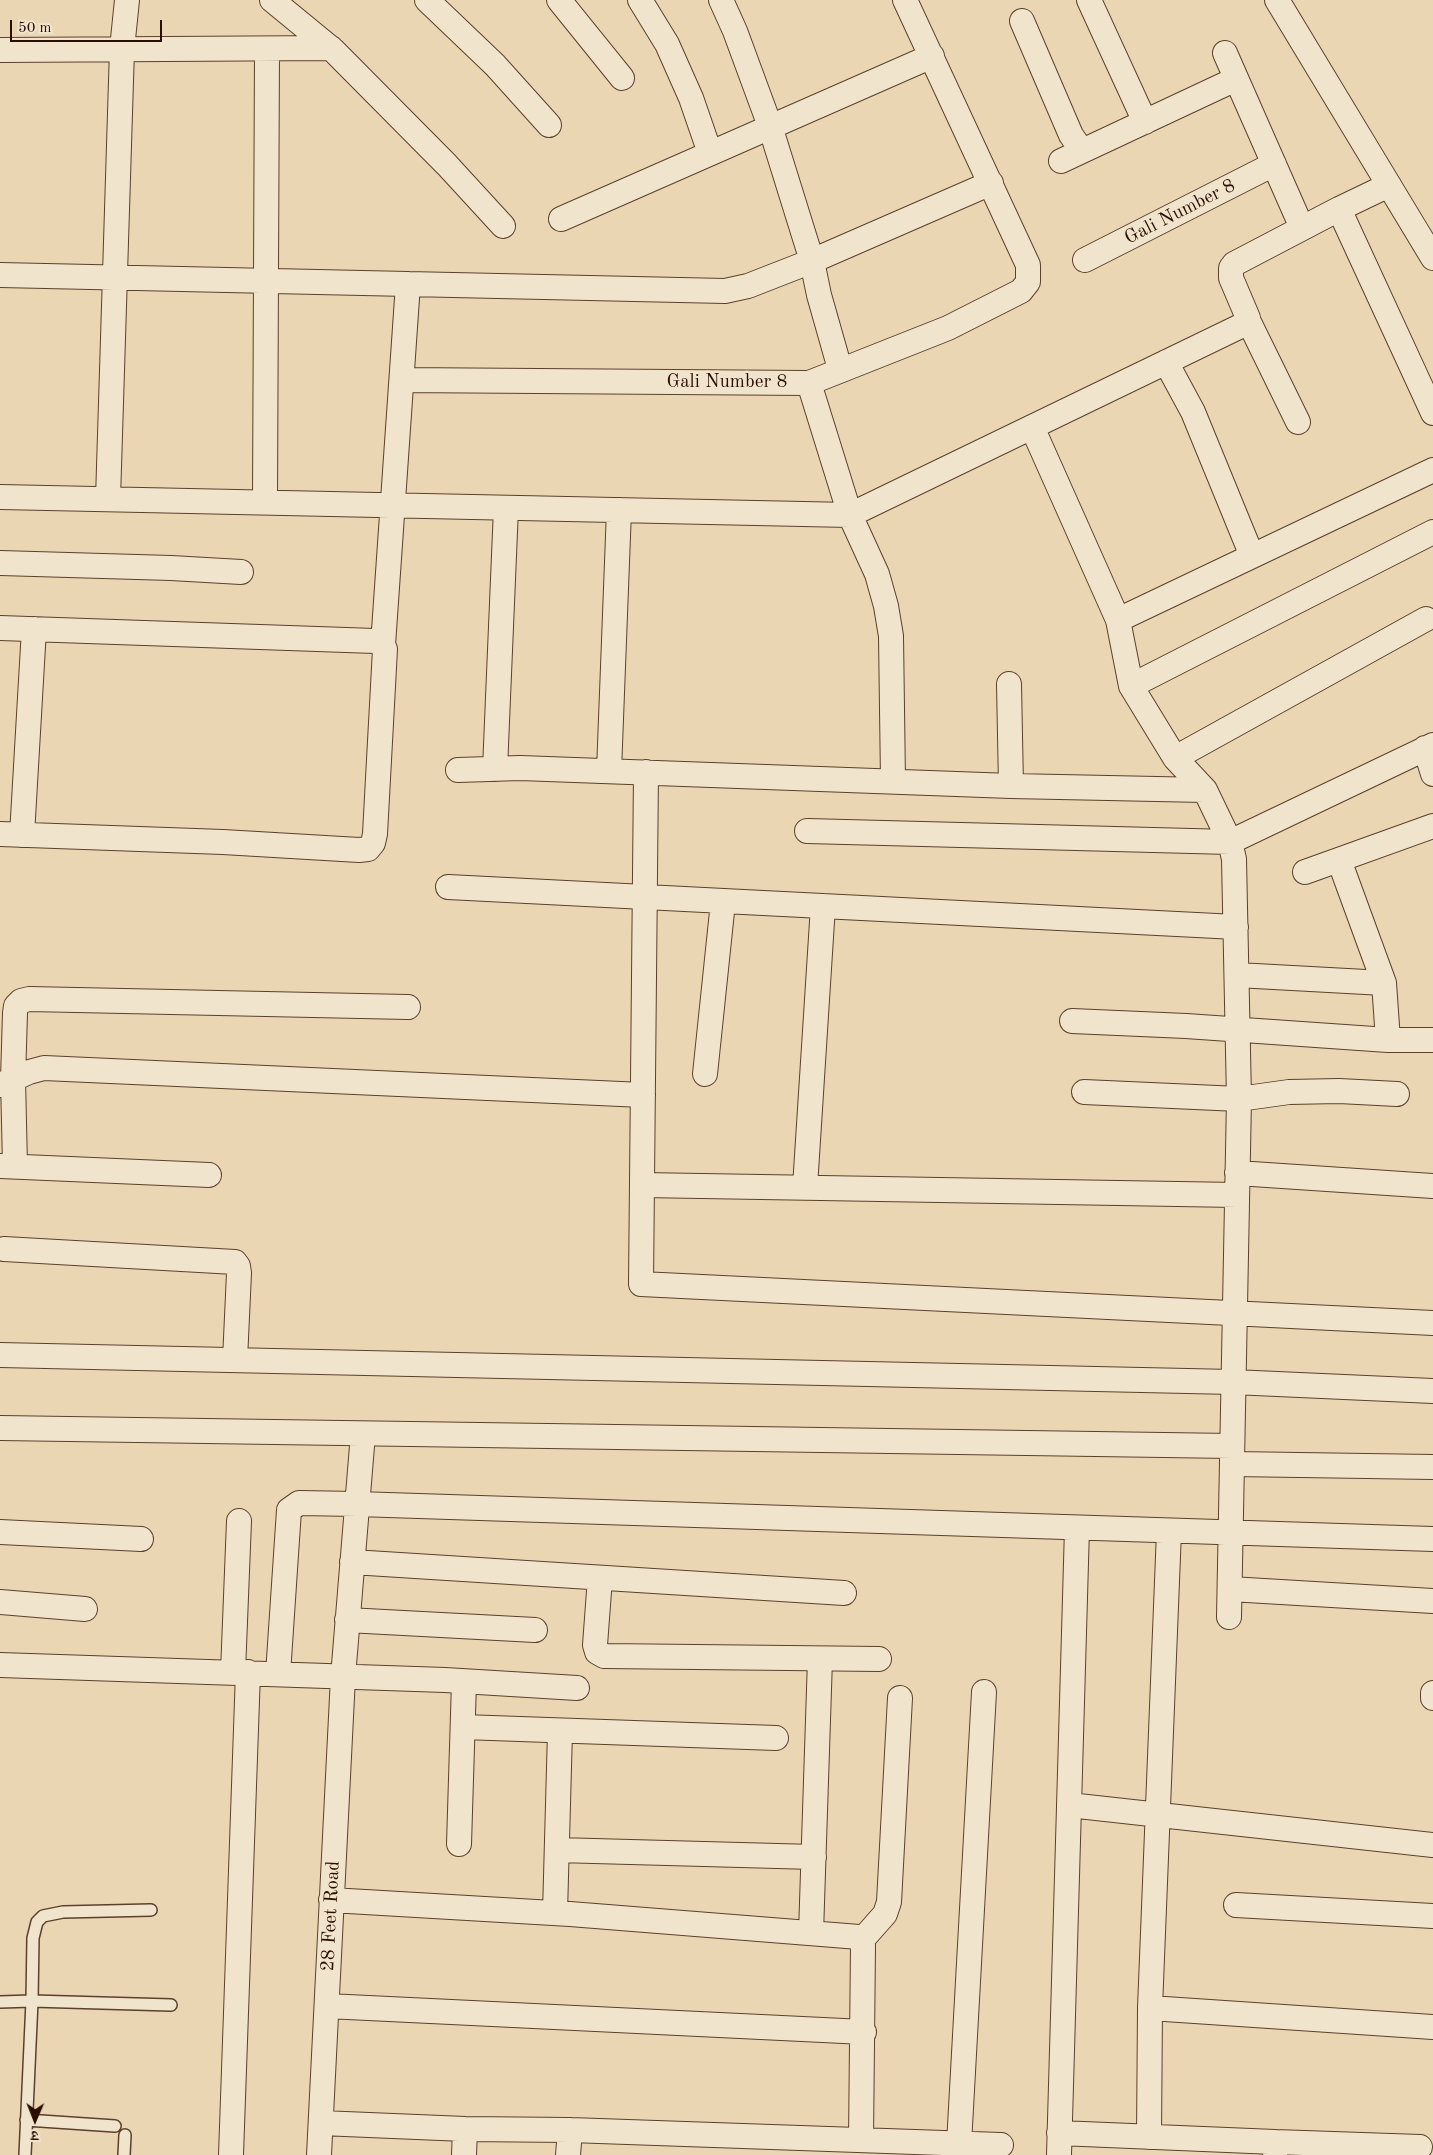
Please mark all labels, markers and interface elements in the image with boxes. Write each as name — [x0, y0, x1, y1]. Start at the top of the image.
scale bar — [12, 10, 165, 42]
text: 50 m — [18, 21, 52, 36]
street label: Gali Number 8 — [1121, 174, 1239, 250]
street label: Gali Number 8 — [666, 371, 788, 393]
street label: 28 Feet Road — [317, 1860, 345, 1972]
north arrow — [10, 2095, 60, 2145]
text: उ — [31, 2128, 38, 2142]

